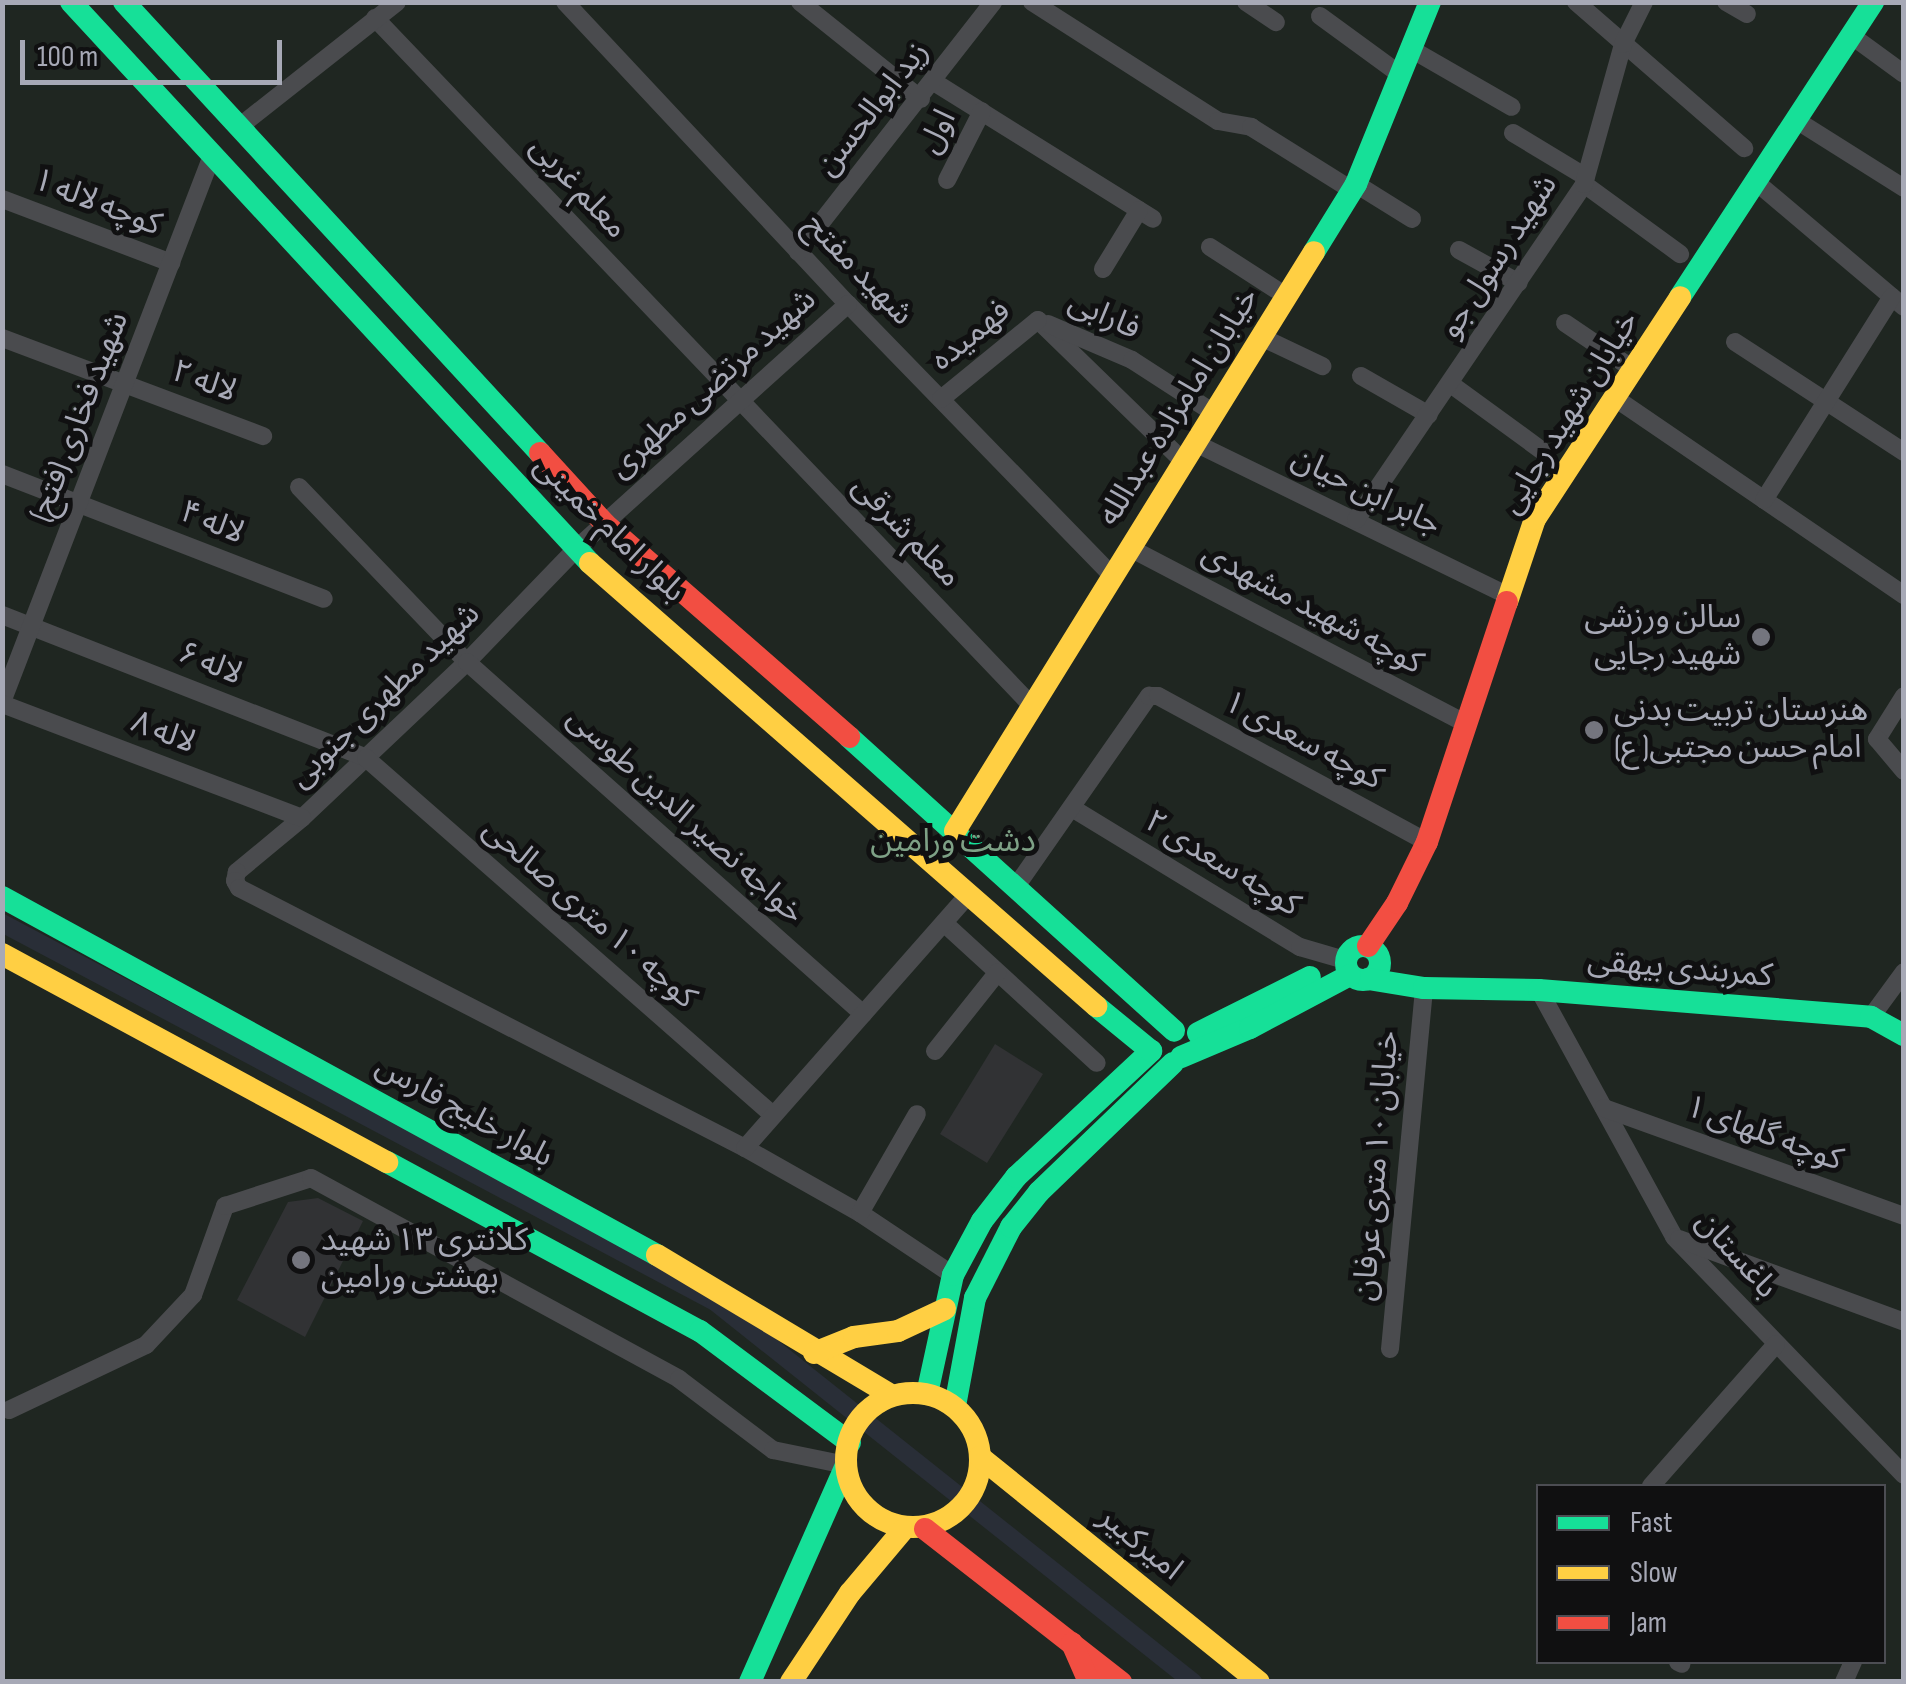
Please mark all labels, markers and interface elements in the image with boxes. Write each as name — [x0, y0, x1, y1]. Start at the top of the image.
scale bar — [25, 20, 288, 82]
street label: زید ابوالحسن — [808, 34, 938, 184]
text: 100 m — [37, 39, 98, 75]
street label: اول — [911, 104, 965, 160]
street label: معلم غربی — [521, 129, 635, 247]
street label: کوچه لاله ۱ — [28, 161, 166, 245]
street label: شهید رسول جو — [1432, 168, 1566, 346]
street label: شهید مفتح — [795, 206, 921, 334]
street label: شهید مرتضی مطهری — [602, 281, 824, 487]
street label: خیابان امامزاده عبدالله — [1090, 281, 1268, 533]
street label: فارابی — [1062, 283, 1146, 349]
street label: فهمیده — [924, 292, 1018, 380]
street label: خیابان شهید رجایی — [1492, 304, 1648, 522]
street label: شهید فخاری (فتح) — [22, 307, 138, 527]
street label: لاله ۲ — [166, 353, 242, 411]
street label: جابر ابن حیان — [1285, 439, 1447, 545]
street label: بلوار امام خمینی — [525, 447, 693, 611]
street label: معلم شرقی — [843, 468, 969, 596]
street label: لاله ۴ — [174, 493, 250, 553]
street label: کوچه شهید مشهدی — [1195, 535, 1429, 683]
street label: شهید مطهری جنوبی — [282, 595, 488, 797]
place label: سالن ورزشی شهید رجایی — [1584, 600, 1741, 675]
marker: سالن ورزشی شهید رجایی — [1750, 626, 1772, 648]
street label: لاله ۶ — [172, 634, 248, 694]
street label: کوچه سعدی ۱ — [1217, 683, 1389, 799]
place label: هنرستان تربیت بدنی امام حسن مجتبی( ع) — [1614, 693, 1868, 768]
street label: خواجه نصیر الدین طوسی — [558, 699, 812, 933]
street label: لاله ۸ — [125, 703, 201, 763]
marker: هنرستان تربیت بدنی امام حسن مجتبی( ع) — [1583, 719, 1605, 741]
street label: کوچه سعدی ۲ — [1137, 803, 1307, 925]
street label: کوچه ۱۰ متری صالحی — [474, 811, 704, 1017]
park label: دشت ورامین — [870, 823, 1036, 861]
street label: کمربندی بیهقی — [1586, 942, 1774, 996]
street label: خیابان ۱۰ متری عرفان — [1346, 1029, 1408, 1303]
street label: بلوار خلیج فارس — [369, 1047, 559, 1177]
street label: کوچه گلهای ۱ — [1680, 1088, 1848, 1180]
street label: باغستان — [1687, 1203, 1785, 1307]
place label: کلانتری ۱۳ شهید بهشتی ورامین — [321, 1223, 528, 1298]
marker: کلانتری ۱۳ شهید بهشتی ورامین — [290, 1249, 312, 1271]
legend — [1536, 1484, 1886, 1664]
street label: امیرکبیر — [1090, 1499, 1190, 1589]
text: Fast — [1630, 1505, 1672, 1541]
text: Slow — [1630, 1555, 1678, 1591]
text: Jam — [1630, 1605, 1667, 1641]

